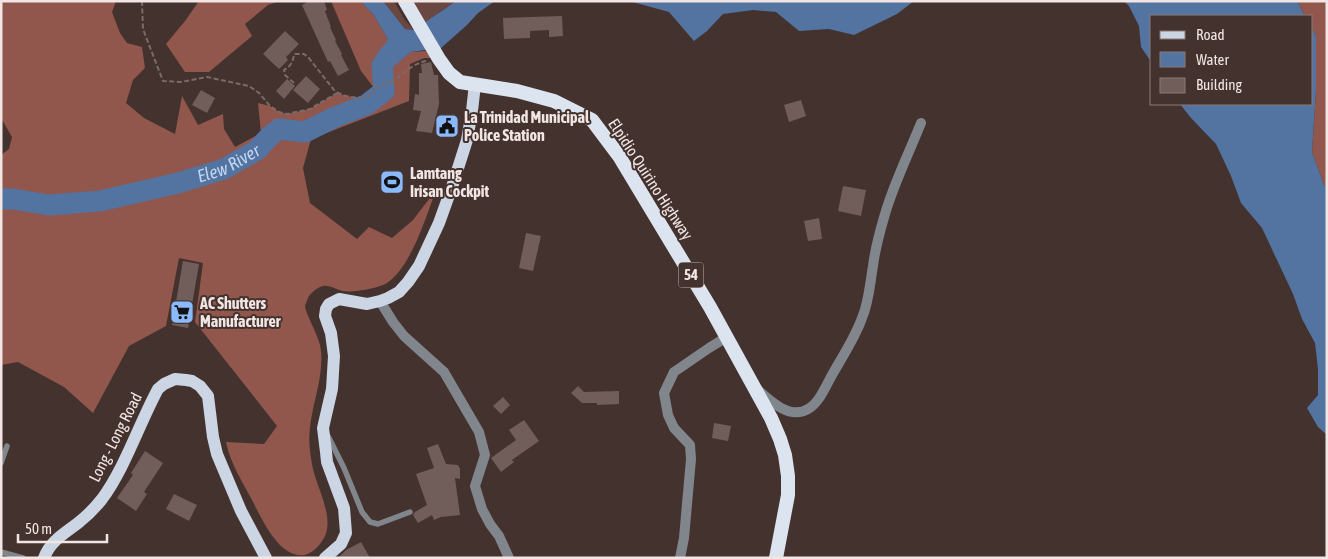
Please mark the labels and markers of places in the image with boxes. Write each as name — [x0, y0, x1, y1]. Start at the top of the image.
place label: La Trinidad Municipal Police Station — [464, 108, 590, 144]
public building icon: La Trinidad Municipal Police Station — [434, 113, 460, 139]
place label: Lamtang Irisan Cockpit — [410, 164, 489, 200]
sports icon: Lamtang Irisan Cockpit — [379, 169, 405, 195]
place label: AC Shutters Manufacturer — [199, 294, 281, 330]
supermarket icon: AC Shutters Manufacturer — [169, 299, 195, 325]

